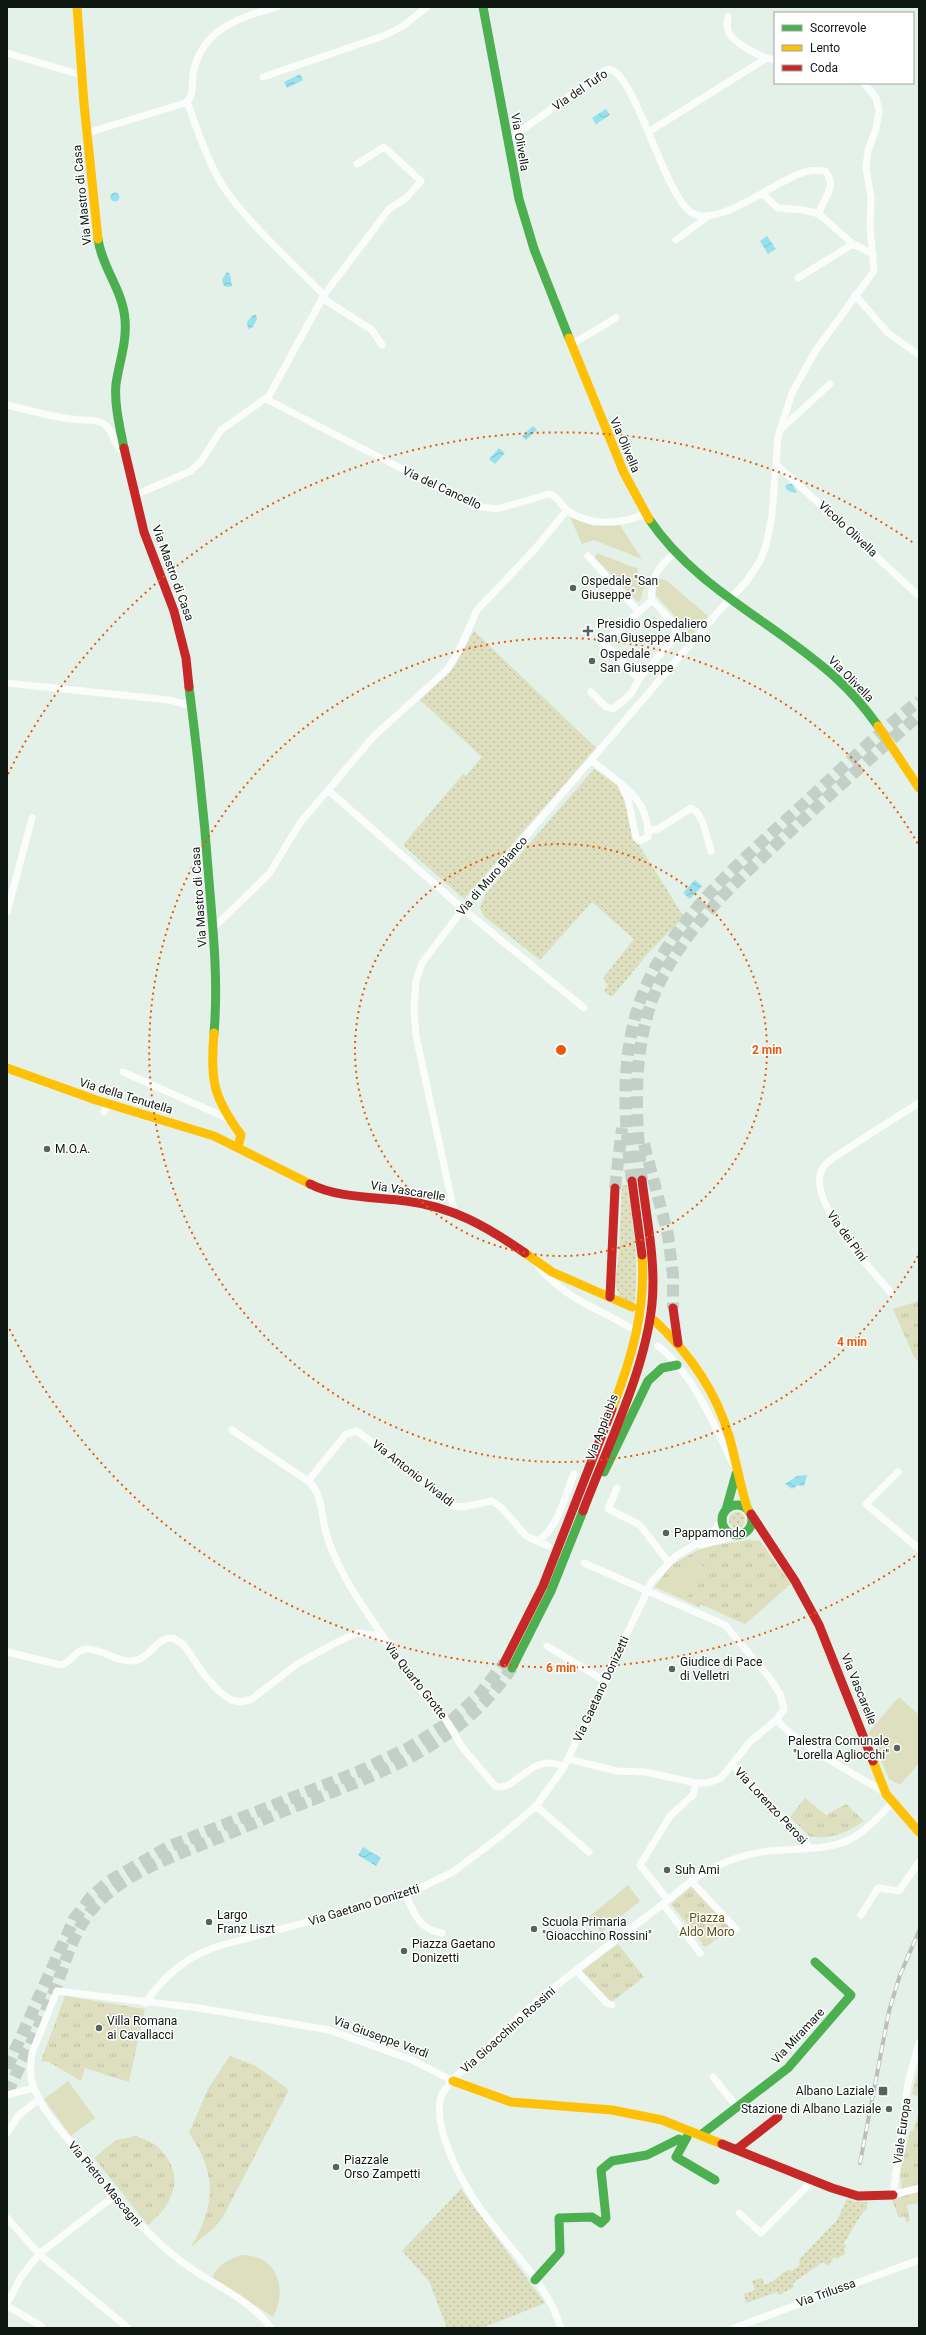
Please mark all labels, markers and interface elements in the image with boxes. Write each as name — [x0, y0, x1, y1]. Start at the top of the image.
legend — [774, 12, 914, 84]
text: Scorrevole — [810, 21, 866, 35]
text: Lento — [810, 41, 840, 55]
text: Coda — [810, 61, 838, 75]
street label: Via del Tufo — [550, 66, 610, 113]
street label: Via Olivella — [508, 112, 532, 172]
street label: Via Mastro di Casa — [70, 144, 94, 246]
street label: Via Olivella — [607, 415, 643, 475]
street label: Via del Cancello — [400, 464, 484, 512]
street label: Vicolo Olivella — [816, 498, 880, 560]
street label: Via Mastro di Casa — [149, 523, 197, 623]
place label: Ospedale "San Giuseppe" — [581, 574, 658, 602]
marker: Ospedale "San Giuseppe" — [568, 583, 578, 593]
place label: Presidio Ospedaliero San Giuseppe Albano — [597, 617, 711, 645]
marker: Presidio Ospedaliero San Giuseppe Albano — [582, 625, 594, 637]
place label: Ospedale San Giuseppe — [600, 647, 673, 675]
street label: Via Olivella — [825, 653, 877, 705]
marker: Ospedale San Giuseppe — [587, 656, 597, 666]
street label: Via di Muro Bianco — [454, 833, 530, 918]
street label: Via Mastro di Casa — [189, 846, 209, 948]
centre of rings — [554, 1043, 568, 1057]
text: 2 min — [752, 1043, 782, 1057]
street label: Via della Tenutella — [78, 1075, 174, 1117]
place label: M.O.A. — [55, 1142, 90, 1156]
marker: M.O.A. — [42, 1144, 52, 1154]
street label: Via Vascarelle — [370, 1178, 446, 1204]
street label: Via dei Pini — [824, 1208, 870, 1264]
text: 4 min — [837, 1335, 867, 1349]
street label: Via Appia bis — [583, 1392, 621, 1462]
street label: Via Antonio Vivaldi — [369, 1437, 457, 1509]
place label: Pappamondo — [674, 1526, 746, 1540]
marker: Pappamondo — [661, 1528, 671, 1538]
street label: Via Gaetano Donizetti — [570, 1634, 632, 1744]
street label: Via Quarto Grotte — [382, 1640, 450, 1722]
street label: Via Vascarelle — [838, 1651, 880, 1727]
place label: Giudice di Pace di Velletri — [680, 1655, 762, 1683]
text: 6 min — [546, 1661, 576, 1675]
marker: Giudice di Pace di Velletri — [667, 1664, 677, 1674]
place label: Palestra Comunale "Lorella Agliocchi" — [788, 1734, 889, 1762]
marker: Palestra Comunale "Lorella Agliocchi" — [892, 1743, 902, 1753]
street label: Via Lorenzo Perosi — [732, 1765, 810, 1847]
place label: Suh Ami — [675, 1863, 720, 1877]
marker: Suh Ami — [662, 1865, 672, 1875]
street label: Via Gaetano Donizetti — [307, 1881, 421, 1929]
place label: Largo Franz Liszt — [217, 1908, 275, 1936]
park label: Piazza Aldo Moro — [679, 1911, 735, 1939]
place label: Scuola Primaria "Gioacchino Rossini" — [542, 1915, 652, 1943]
marker: Largo Franz Liszt — [204, 1917, 214, 1927]
marker: Scuola Primaria "Gioacchino Rossini" — [529, 1924, 539, 1934]
place label: Piazza Gaetano Donizetti — [412, 1937, 496, 1965]
marker: Piazza Gaetano Donizetti — [399, 1946, 409, 1956]
street label: Via Gioacchino Rossini — [458, 1984, 558, 2076]
street label: Via Miramare — [769, 2005, 827, 2067]
street label: Via Giuseppe Verdi — [331, 2013, 431, 2061]
place label: Villa Romana ai Cavallacci — [107, 2014, 177, 2042]
marker: Villa Romana ai Cavallacci — [94, 2023, 104, 2033]
place label: Albano Laziale — [796, 2084, 874, 2098]
marker: Albano Laziale — [877, 2085, 889, 2097]
street label: Viale Europa — [890, 2097, 914, 2165]
place label: Stazione di Albano Laziale — [741, 2102, 881, 2116]
marker: Stazione di Albano Laziale — [884, 2104, 894, 2114]
street label: Via Pietro Mascagni — [65, 2139, 145, 2230]
place label: Piazzale Orso Zampetti — [344, 2153, 421, 2181]
marker: Piazzale Orso Zampetti — [331, 2162, 341, 2172]
street label: Via Trilussa — [794, 2276, 858, 2310]

